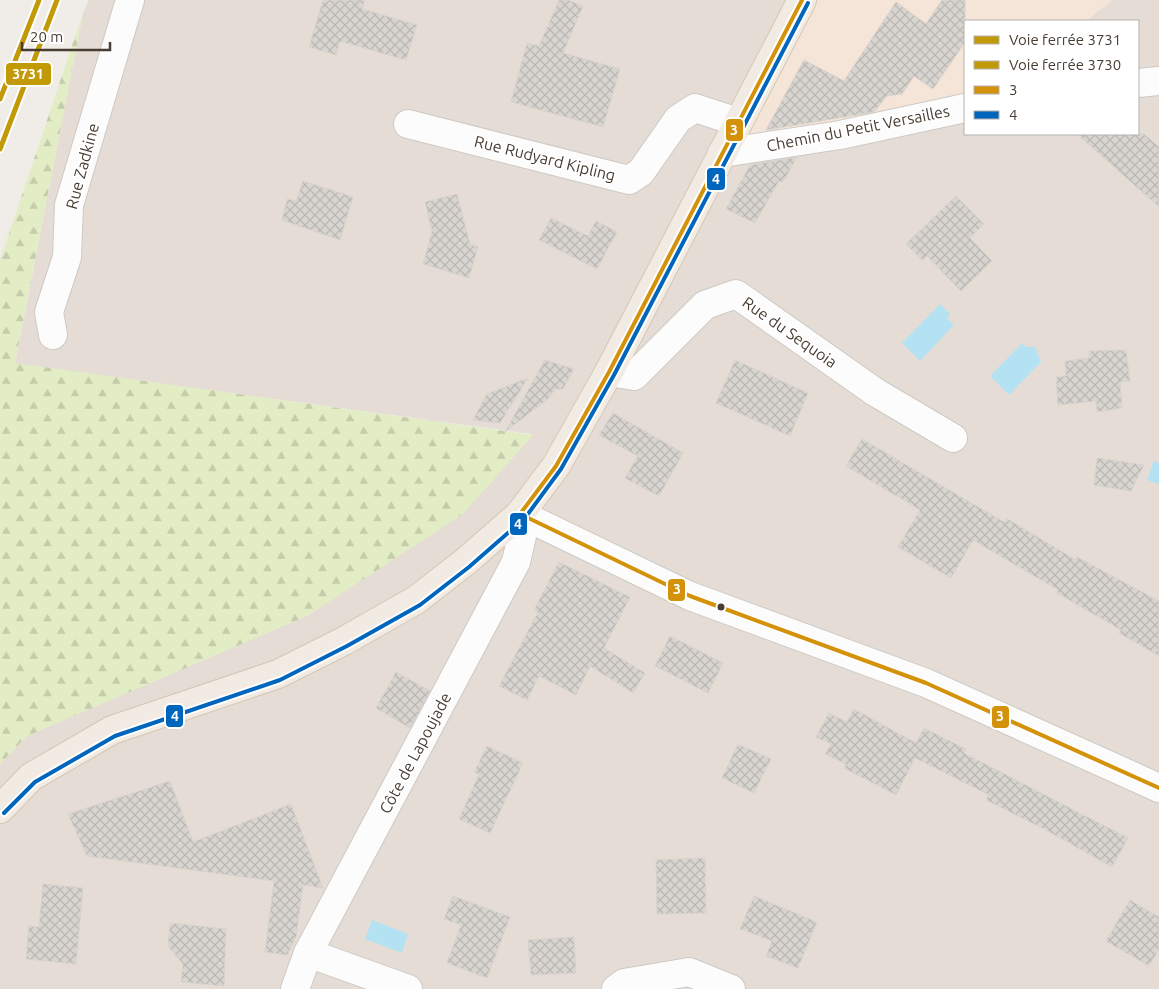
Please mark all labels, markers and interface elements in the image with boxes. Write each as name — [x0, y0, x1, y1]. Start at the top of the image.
scale bar — [22, 20, 110, 52]
legend — [964, 20, 1139, 135]
text: 20 m — [30, 28, 63, 45]
text: Voie ferrée 3731 — [1009, 31, 1121, 48]
text: Voie ferrée 3730 — [1009, 56, 1121, 73]
line badge: 3731 — [5, 62, 52, 86]
text: 3731 — [12, 66, 44, 82]
text: 3 — [1009, 81, 1017, 98]
street label: Chemin du Petit Versailles — [765, 101, 951, 155]
text: 4 — [1009, 106, 1017, 123]
line badge: 3 — [725, 118, 744, 142]
street label: Rue Zadkine — [62, 121, 102, 211]
text: 3 — [730, 122, 738, 138]
street label: Rue Rudyard Kipling — [473, 132, 617, 184]
line badge: 4 — [706, 167, 726, 191]
text: 4 — [712, 171, 720, 187]
street label: Rue du Sequoia — [739, 293, 841, 371]
line badge: 4 — [509, 512, 528, 536]
text: 4 — [514, 516, 522, 532]
line badge: 3 — [667, 578, 686, 602]
text: 3 — [673, 581, 681, 597]
unlabelled marker — [716, 602, 726, 612]
street label: Côte de Lapoujade — [376, 689, 454, 817]
line badge: 4 — [165, 704, 184, 728]
line badge: 3 — [991, 705, 1010, 729]
text: 4 — [171, 708, 179, 724]
text: 3 — [996, 708, 1004, 724]

